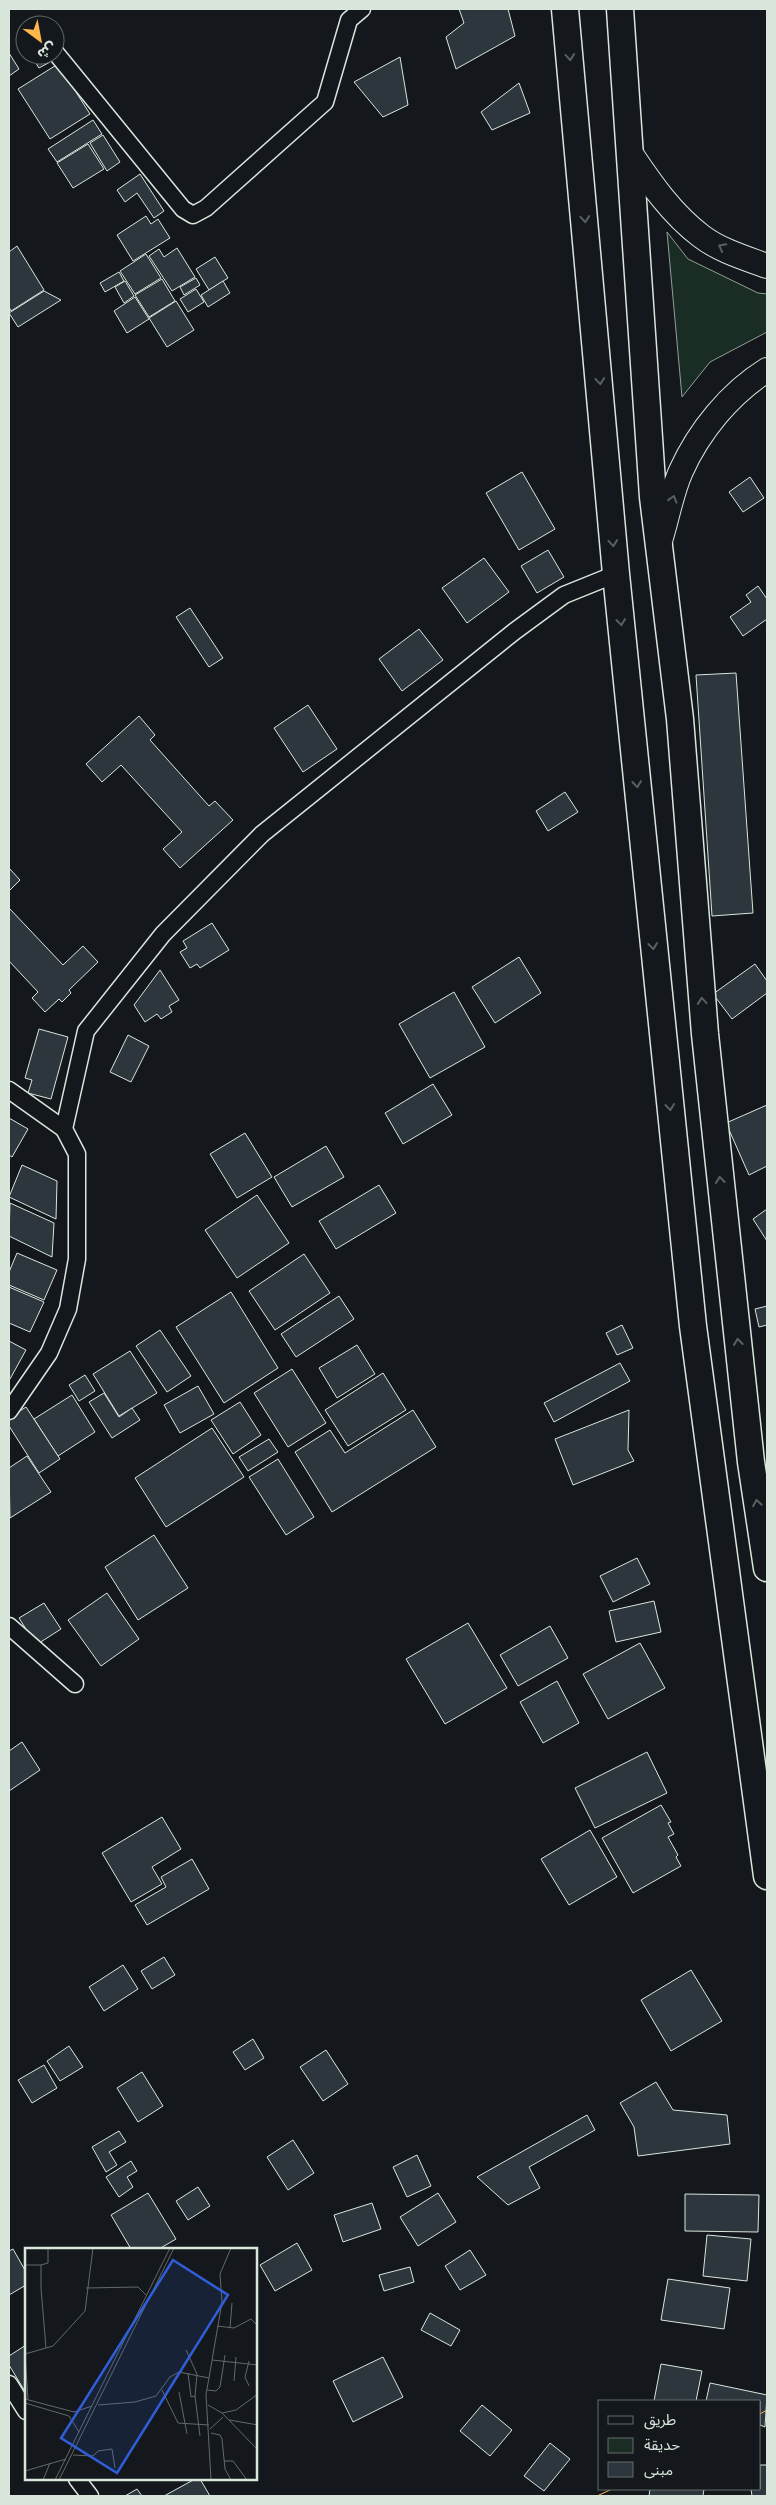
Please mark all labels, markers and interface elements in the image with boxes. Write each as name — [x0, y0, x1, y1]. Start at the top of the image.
north arrow — [15, 15, 65, 65]
text: ش — [34, 38, 60, 64]
one-way arrow — [564, 54, 575, 62]
one-way arrow — [579, 215, 590, 223]
one-way arrow — [718, 243, 727, 253]
one-way arrow — [594, 377, 605, 385]
one-way arrow — [667, 495, 677, 504]
one-way arrow — [608, 539, 619, 547]
one-way arrow — [615, 619, 626, 627]
one-way arrow — [631, 780, 642, 788]
one-way arrow — [647, 942, 658, 950]
one-way arrow — [697, 997, 708, 1005]
one-way arrow — [664, 1104, 675, 1112]
one-way arrow — [715, 1176, 726, 1184]
one-way arrow — [733, 1337, 744, 1345]
one-way arrow — [752, 1499, 763, 1507]
inset map — [25, 2248, 258, 2480]
legend — [598, 2400, 761, 2490]
text: طريق — [644, 2410, 676, 2430]
text: حديقة — [644, 2435, 680, 2454]
text: مبنى — [644, 2460, 673, 2479]

